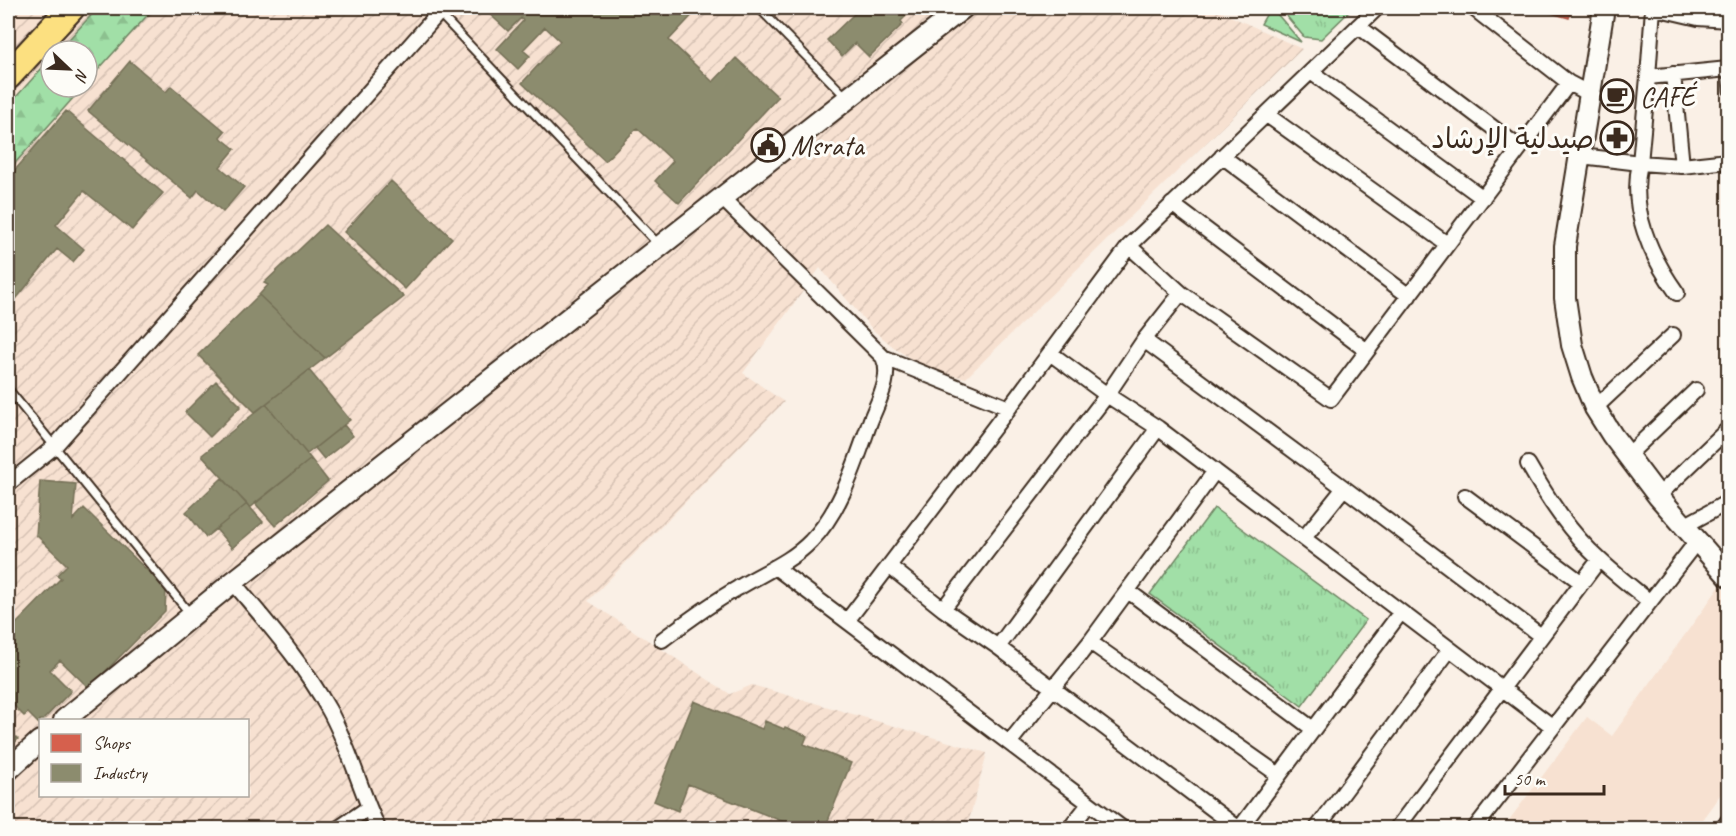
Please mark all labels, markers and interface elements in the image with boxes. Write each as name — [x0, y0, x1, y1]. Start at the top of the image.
north arrow — [39, 39, 99, 99]
text: N — [70, 66, 93, 86]
cafe icon: CAFÉ — [1599, 78, 1635, 114]
place label: CAFÉ — [1640, 79, 1698, 114]
pharmacy icon: صيدلية الإرشاد — [1599, 120, 1635, 156]
place label: صيدلية الإرشاد — [1431, 121, 1594, 156]
public building icon: Msrata — [750, 127, 786, 163]
place label: Msrata — [791, 128, 865, 163]
legend — [39, 719, 249, 797]
text: Shops — [93, 732, 132, 754]
scale bar — [1505, 758, 1604, 796]
text: Industry — [93, 762, 148, 784]
text: 50 m — [1514, 768, 1547, 790]

